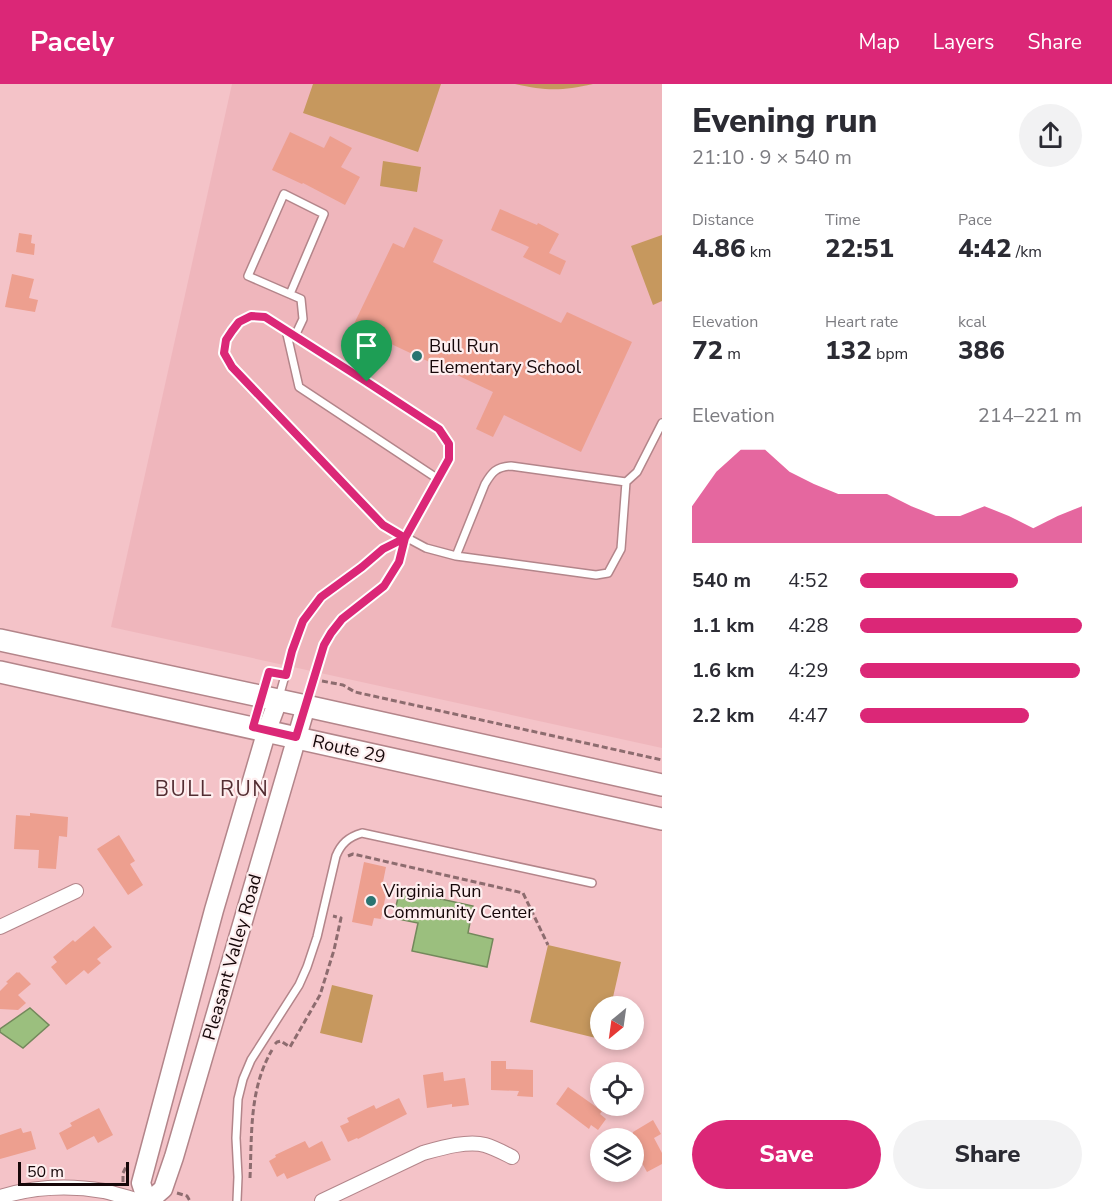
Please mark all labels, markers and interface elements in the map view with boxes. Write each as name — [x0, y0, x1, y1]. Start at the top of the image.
text: Pacely — [30, 23, 114, 61]
text: Map — [858, 28, 900, 56]
text: Layers — [933, 28, 994, 56]
text: Share — [1027, 28, 1082, 56]
text: Evening run — [692, 99, 877, 144]
button: share — [1019, 104, 1082, 167]
text: 21:10 · 9 × 540 m — [692, 144, 852, 171]
text: Distance — [692, 209, 754, 231]
text: Time — [825, 209, 861, 231]
text: Pace — [958, 209, 992, 231]
text: 4.86 — [692, 231, 746, 266]
text: 22:51 — [825, 231, 894, 266]
text: 4:42 — [958, 231, 1012, 266]
text: km — [746, 241, 771, 263]
text: /km — [1012, 241, 1042, 263]
text: Elevation — [692, 311, 758, 333]
text: Heart rate — [825, 311, 898, 333]
text: kcal — [958, 311, 986, 333]
pin — [341, 320, 392, 382]
icon: arrive — [350, 329, 383, 362]
text: 72 — [692, 333, 723, 368]
text: 132 — [825, 333, 872, 368]
text: 386 — [958, 333, 1005, 368]
place label: Bull Run Elementary School — [429, 334, 582, 379]
text: m — [723, 343, 741, 365]
text: bpm — [872, 343, 908, 365]
marker: Bull Run Elementary School — [410, 349, 424, 363]
text: Elevation — [692, 402, 775, 429]
text: 214–221 m — [978, 402, 1082, 429]
text: 540 m — [692, 567, 751, 594]
text: 4:52 — [788, 567, 829, 594]
text: 1.1 km — [692, 612, 755, 639]
text: 4:28 — [788, 612, 829, 639]
text: 1.6 km — [692, 657, 755, 684]
text: 4:29 — [788, 657, 829, 684]
text: 2.2 km — [692, 702, 755, 729]
text: 4:47 — [788, 702, 829, 729]
street label: Route 29 — [310, 729, 388, 769]
district label: BULL RUN — [155, 775, 269, 803]
street label: Pleasant Valley Road — [197, 871, 267, 1043]
place label: Virginia Run Community Center — [382, 879, 534, 924]
marker: Virginia Run Community Center — [364, 894, 378, 908]
north arrow — [590, 996, 644, 1050]
map controls — [590, 996, 644, 1182]
button: locate — [590, 1062, 644, 1116]
button: Save — [692, 1120, 881, 1189]
button: Share — [893, 1120, 1082, 1189]
button: layers — [590, 1128, 644, 1182]
scale bar — [18, 1159, 129, 1186]
text: 50 m — [27, 1161, 64, 1183]

